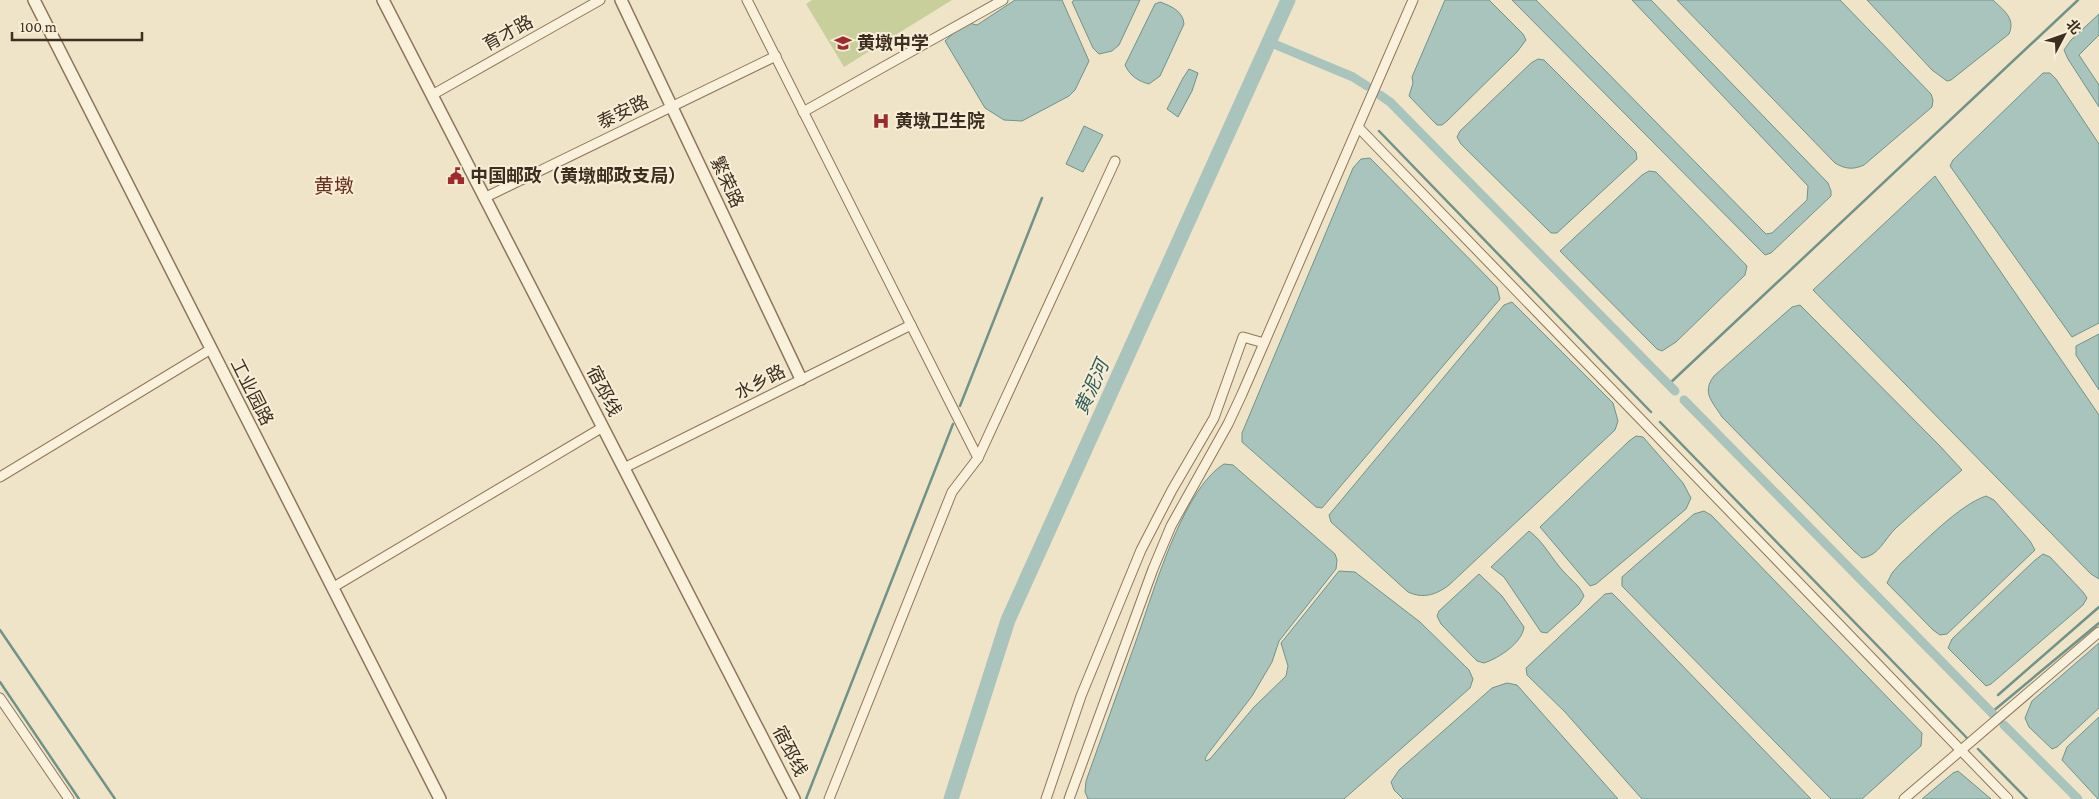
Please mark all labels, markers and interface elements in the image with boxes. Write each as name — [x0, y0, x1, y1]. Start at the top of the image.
scale bar — [12, 10, 142, 42]
north arrow — [2039, 10, 2089, 60]
street label: 育才路 — [480, 11, 536, 55]
text: 北 — [2063, 16, 2084, 37]
text: 100 m — [20, 19, 57, 35]
school or university icon: 黄墩中学 — [833, 33, 853, 53]
place label: 黄墩中学 — [857, 33, 929, 53]
street label: 泰安路 — [594, 91, 652, 133]
hospital icon: 黄墩卫生院 — [871, 111, 891, 131]
place label: 黄墩卫生院 — [895, 111, 985, 131]
street label: 繁荣路 — [707, 153, 747, 211]
place label: 中国邮政（黄墩邮政支局） — [470, 165, 686, 186]
public building icon: 中国邮政（黄墩邮政支局） — [446, 166, 466, 186]
district label: 黄墩 — [314, 175, 354, 197]
water label: 黄泥河 — [1070, 353, 1114, 418]
street label: 工业园路 — [227, 355, 277, 429]
street label: 水乡路 — [731, 361, 789, 403]
street label: 宿邳线 — [583, 362, 625, 420]
street label: 宿邳线 — [769, 722, 811, 780]

